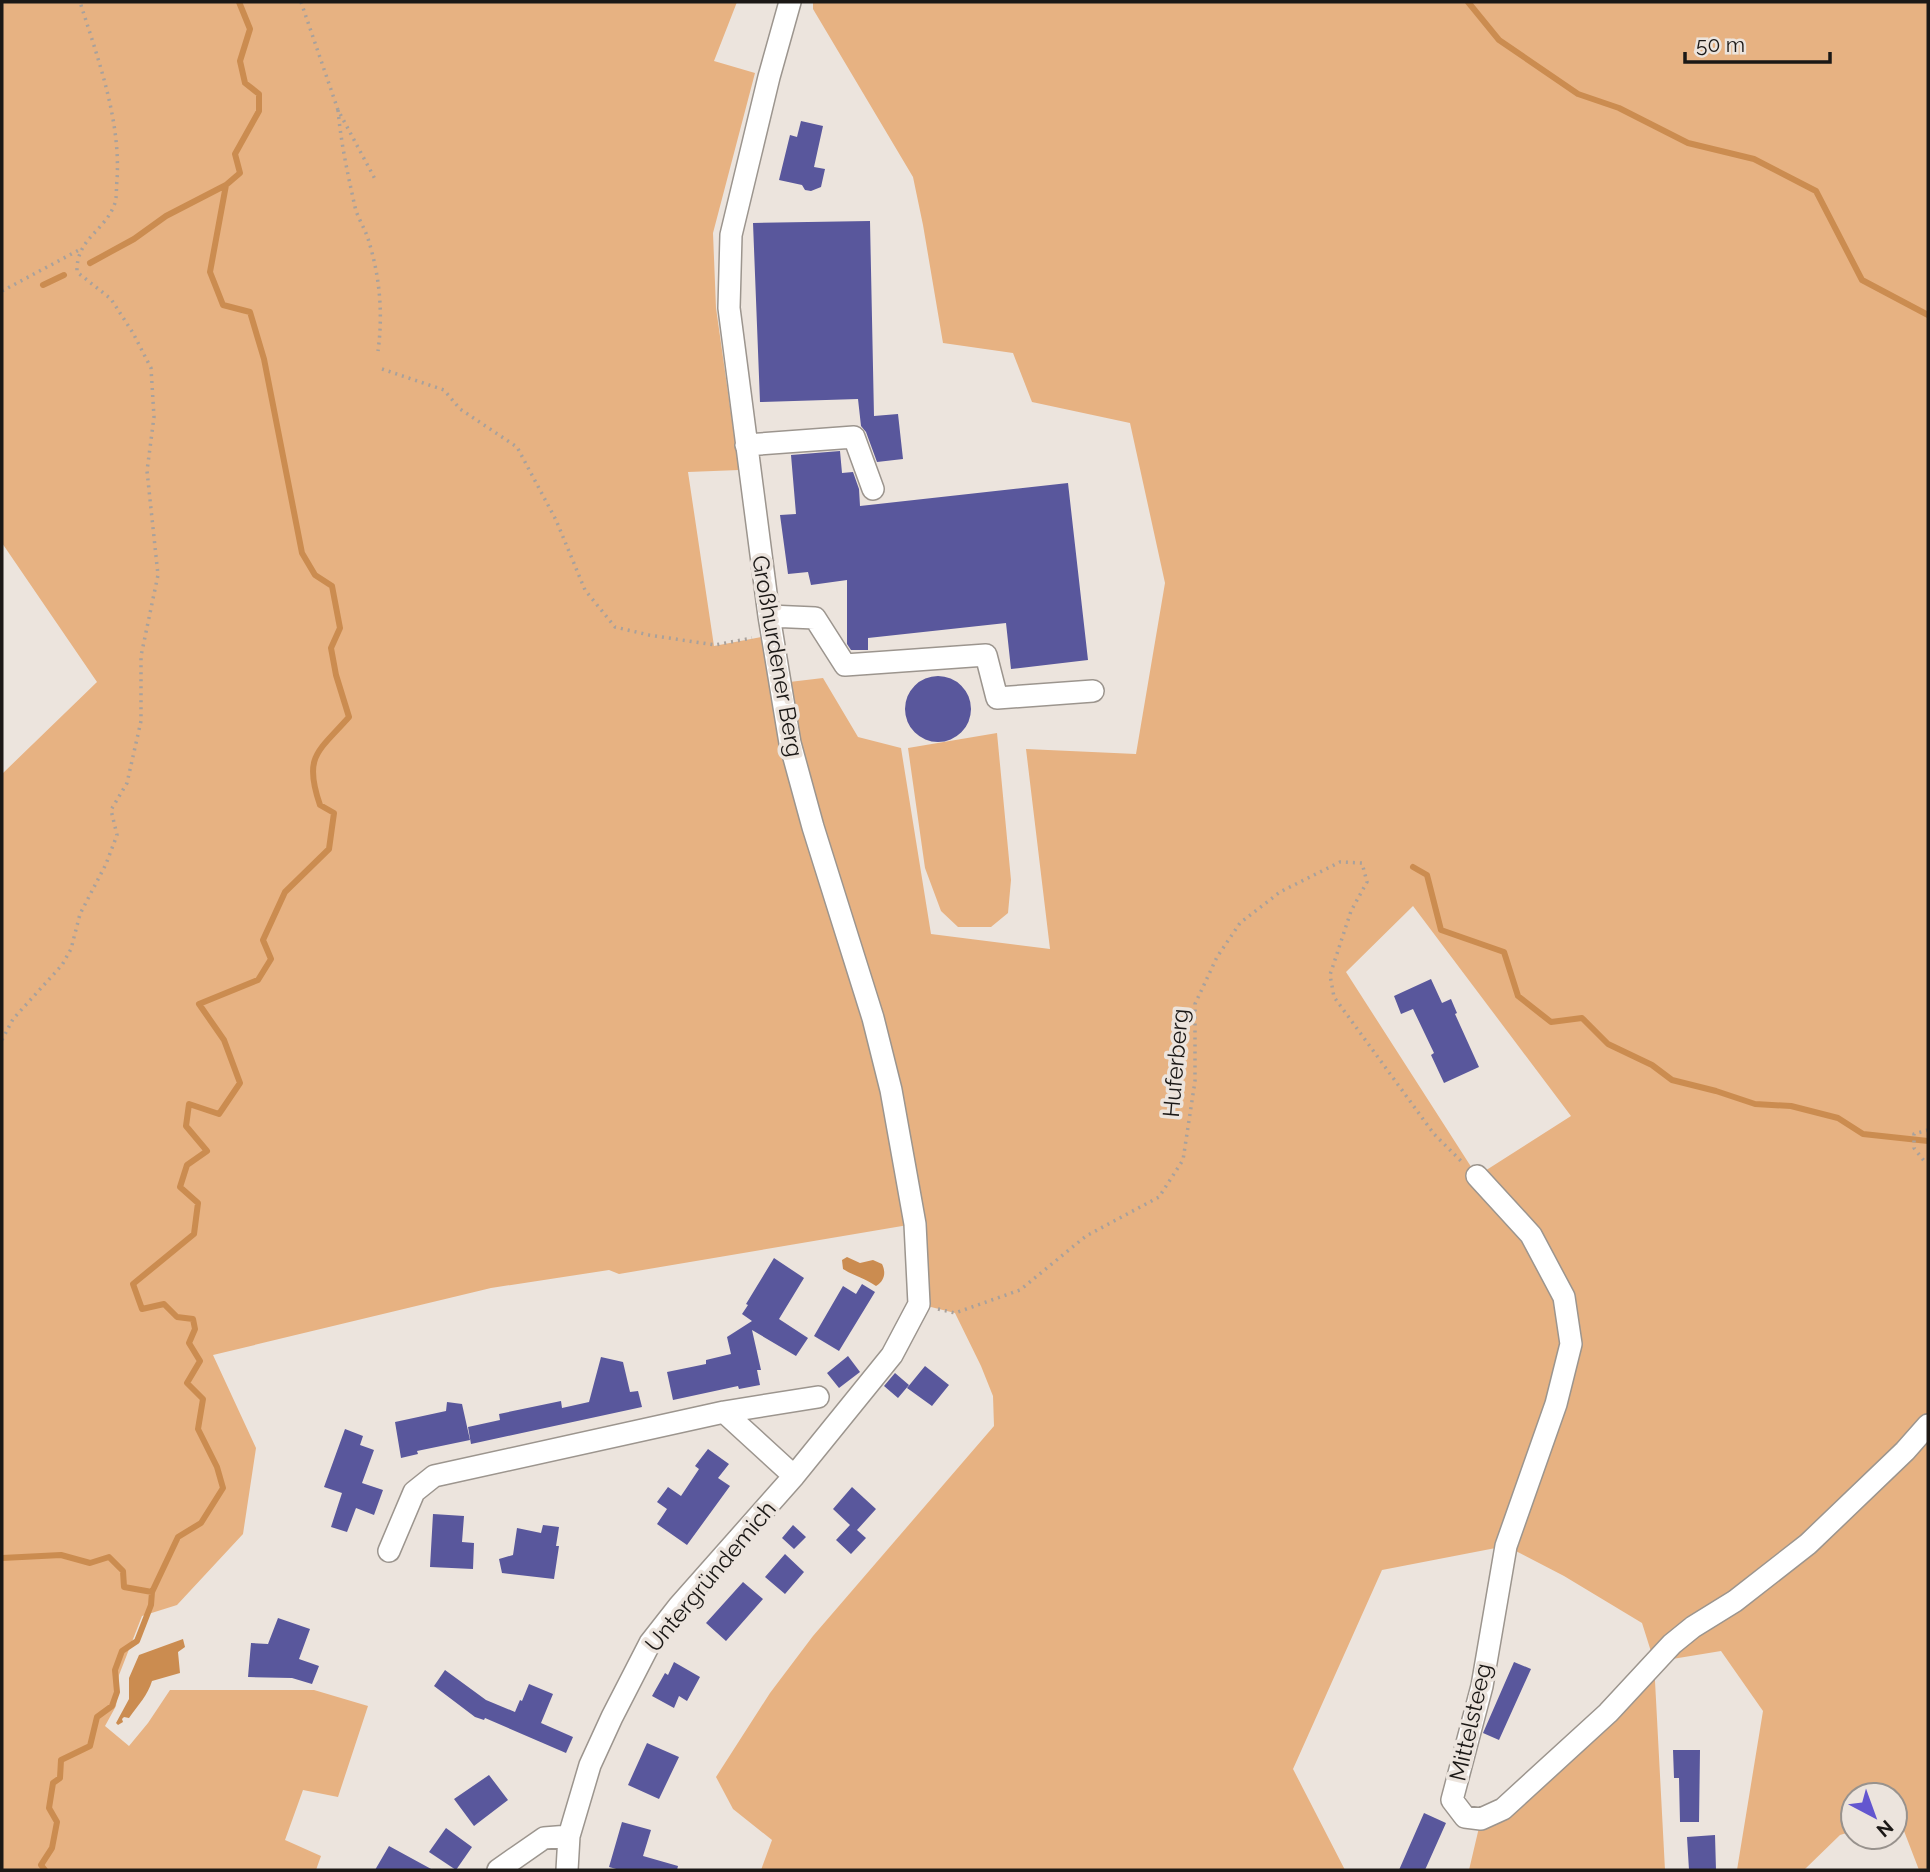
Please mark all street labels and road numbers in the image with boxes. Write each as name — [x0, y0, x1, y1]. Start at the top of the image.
street label: Großhurdener Berg — [747, 553, 809, 759]
street label: Huferberg — [1157, 1007, 1193, 1119]
street label: Untergründemich — [639, 1495, 781, 1657]
street label: Mittelsteeg — [1443, 1661, 1497, 1783]

